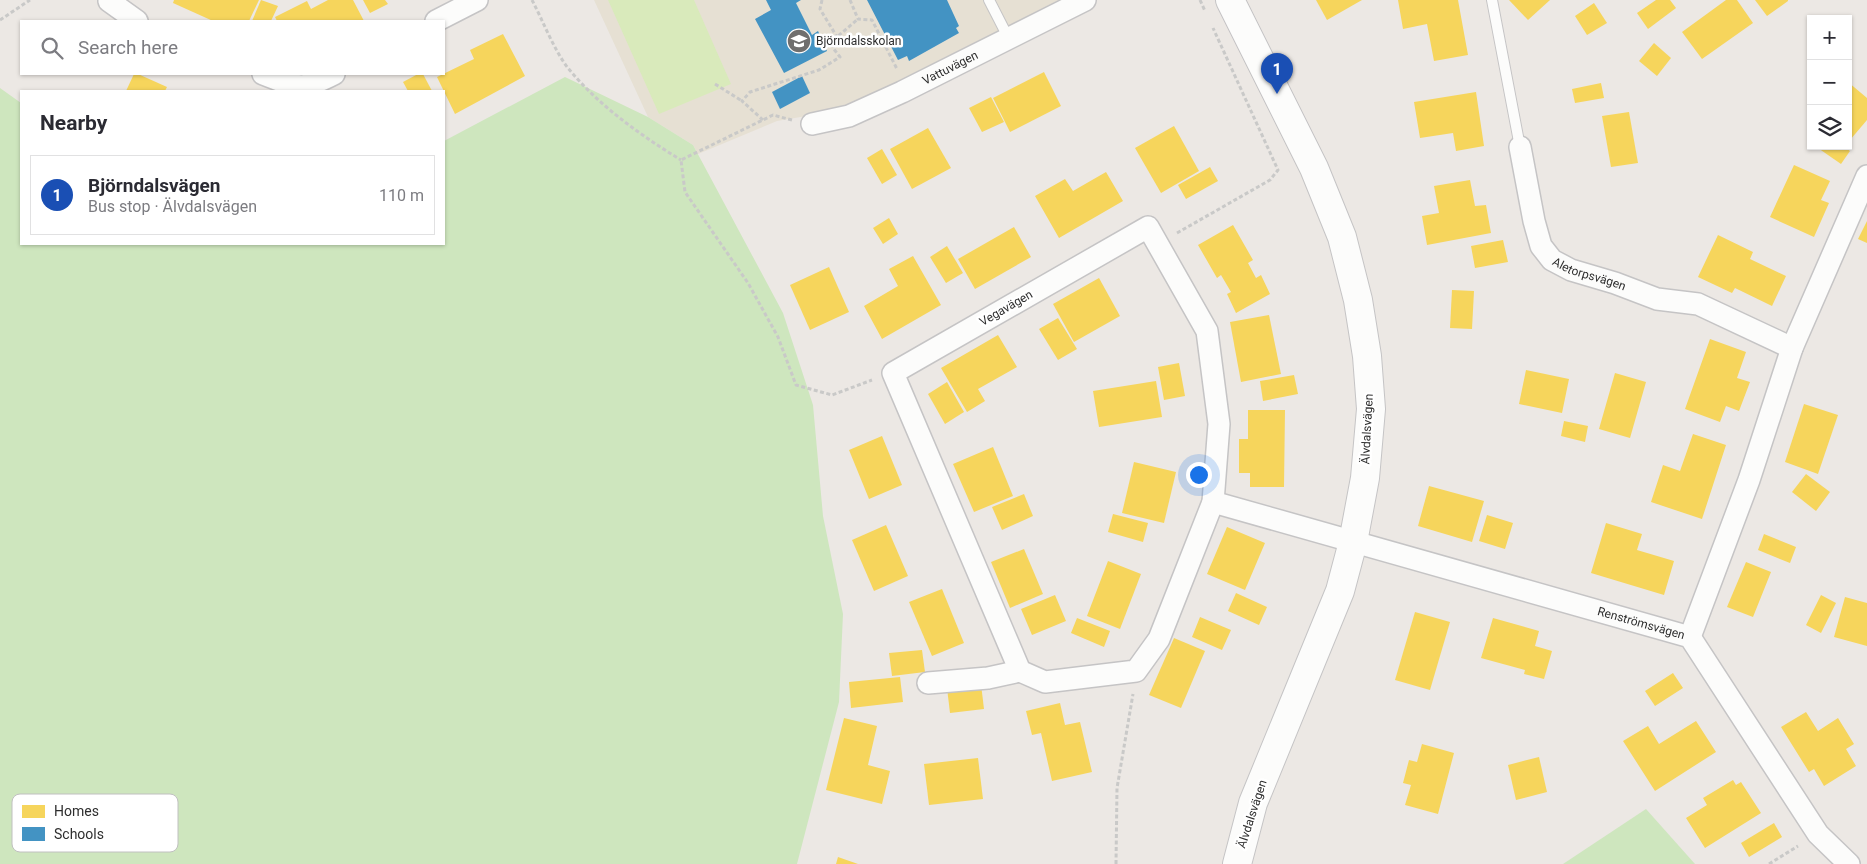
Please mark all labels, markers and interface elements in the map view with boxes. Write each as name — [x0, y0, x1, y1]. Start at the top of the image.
map controls — [1807, 15, 1852, 150]
button: + — [1807, 15, 1852, 60]
search box — [20, 20, 445, 75]
school or university icon: Björndalsskolan — [786, 28, 812, 54]
icon: search — [38, 34, 66, 62]
place label: Björndalsskolan — [816, 34, 901, 48]
text: Search here — [78, 36, 178, 59]
street label: Vattuvägen — [920, 48, 980, 88]
pin: 1 — [1261, 53, 1293, 94]
button: − — [1807, 60, 1852, 105]
button: layers — [1807, 105, 1852, 150]
text: Nearby — [40, 111, 107, 135]
text: Björndalsvägen — [88, 174, 220, 197]
text: 1 — [52, 186, 62, 205]
text: 110 m — [379, 186, 424, 205]
text: Bus stop · Älvdalsvägen — [88, 197, 257, 216]
street label: Aletorpsvägen — [1550, 255, 1628, 293]
street label: Vegavägen — [977, 287, 1035, 329]
street label: Älvdalsvägen — [1357, 393, 1376, 465]
your location — [1186, 462, 1212, 488]
street label: Renströmsvägen — [1596, 604, 1686, 642]
street label: Älvdalsvägen — [1233, 778, 1270, 850]
legend — [12, 794, 178, 852]
text: Homes — [54, 803, 99, 819]
text: Schools — [54, 826, 104, 842]

